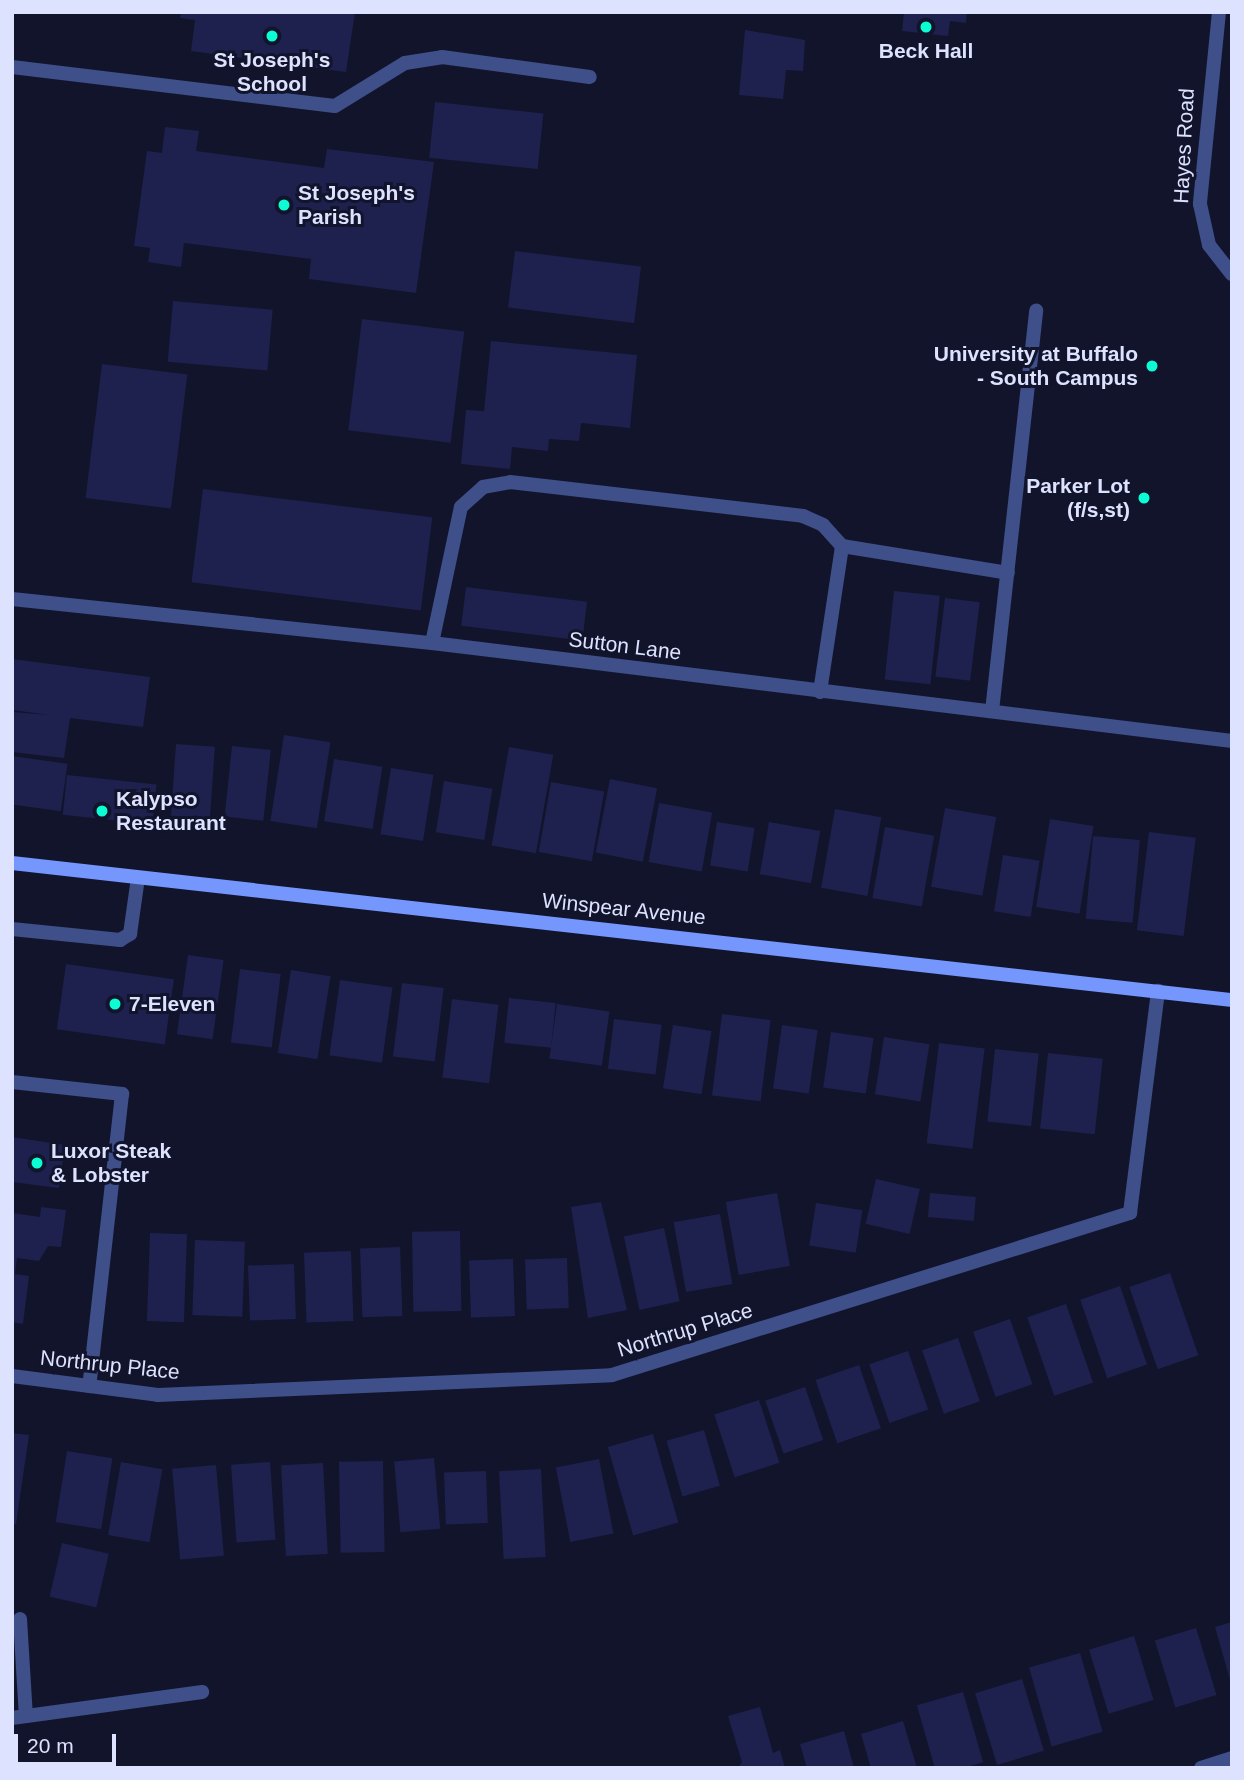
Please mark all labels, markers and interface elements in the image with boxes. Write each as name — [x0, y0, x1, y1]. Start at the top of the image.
marker: Beck Hall — [918, 19, 934, 35]
marker: St Joseph's School — [264, 28, 280, 44]
place label: Beck Hall — [879, 38, 973, 64]
place label: St Joseph's School — [213, 47, 331, 97]
street label: Hayes Road — [1168, 88, 1200, 204]
place label: St Joseph's Parish — [298, 180, 415, 230]
marker: St Joseph's Parish — [276, 197, 292, 213]
place label: University at Buffalo - South Campus — [934, 341, 1138, 391]
marker: University at Buffalo - South Campus — [1144, 358, 1160, 374]
place label: Parker Lot (f/s,st) — [1026, 473, 1130, 523]
marker: Parker Lot (f/s,st) — [1136, 490, 1152, 506]
street label: Sutton Lane — [567, 627, 683, 665]
place label: Kalypso Restaurant — [116, 786, 226, 836]
marker: Kalypso Restaurant — [94, 803, 110, 819]
street label: Winspear Avenue — [540, 888, 708, 930]
place label: 7-Eleven — [129, 991, 215, 1017]
marker: 7-Eleven — [107, 996, 123, 1012]
place label: Luxor Steak & Lobster — [51, 1138, 171, 1188]
marker: Luxor Steak & Lobster — [29, 1155, 45, 1171]
street label: Northrup Place — [614, 1297, 756, 1363]
street label: Northrup Place — [39, 1345, 181, 1385]
scale bar — [18, 1720, 119, 1764]
text: 20 m — [27, 1734, 74, 1757]

